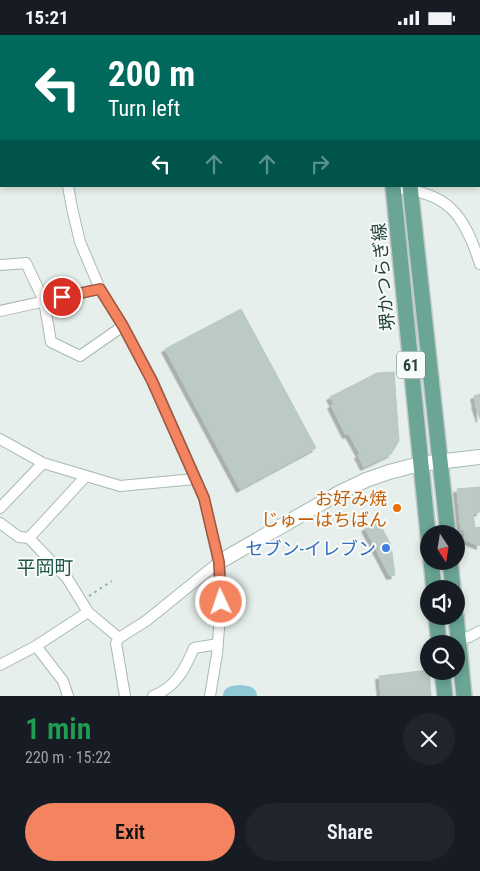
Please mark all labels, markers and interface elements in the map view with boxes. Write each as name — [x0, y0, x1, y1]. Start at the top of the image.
text: 15:21 — [25, 6, 69, 29]
text: 200 m — [108, 54, 195, 95]
icon: left — [25, 55, 90, 120]
text: Turn left — [108, 96, 180, 121]
icon: left — [147, 150, 175, 178]
icon: ahead — [200, 150, 228, 178]
icon: ahead — [253, 150, 281, 178]
icon: right — [306, 150, 334, 178]
street label: 堺かつらぎ線 — [368, 222, 398, 332]
pin — [41, 276, 83, 318]
icon: arrive — [48, 283, 76, 311]
road number: 61 — [397, 351, 425, 379]
place label: お好み焼 じゅーはちばん — [261, 488, 387, 530]
marker: お好み焼 じゅーはちばん — [391, 502, 403, 514]
north arrow — [420, 525, 465, 570]
map controls — [420, 525, 465, 680]
place label: セブン-イレブン — [246, 538, 376, 559]
marker: セブン-イレブン — [380, 542, 392, 554]
district label: 平岡町 — [16, 556, 74, 579]
position arrow — [194, 575, 246, 627]
button: sound — [420, 580, 465, 625]
button: search — [420, 635, 465, 680]
text: 1 min — [25, 711, 91, 746]
button: close — [403, 713, 455, 765]
text: 220 m · 15:22 — [25, 748, 111, 767]
button: Exit — [25, 803, 235, 861]
button: Share — [245, 803, 455, 861]

